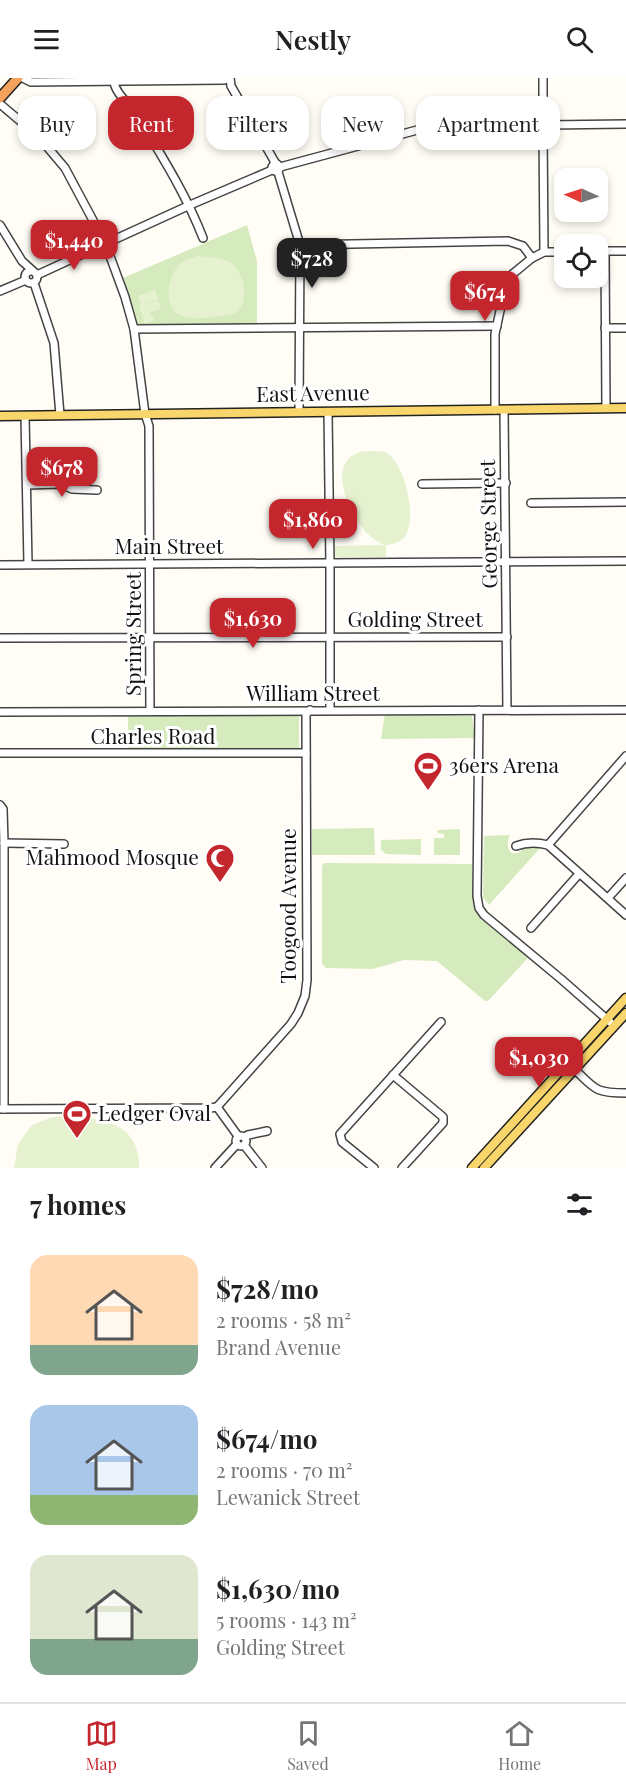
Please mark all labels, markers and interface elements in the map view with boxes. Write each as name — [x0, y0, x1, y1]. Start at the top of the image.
text: Nestly — [275, 21, 351, 57]
icon: menu — [30, 23, 63, 56]
icon: search — [563, 23, 596, 56]
chip: Buy — [18, 96, 96, 150]
chip: Rent — [108, 96, 194, 150]
chip: Filters — [206, 96, 309, 150]
chip: New — [321, 96, 404, 150]
chip: Apartment — [416, 96, 560, 150]
north arrow — [554, 168, 608, 222]
map controls — [554, 168, 608, 288]
pin: $1,440 — [25, 220, 123, 271]
text: $1,440 — [45, 226, 103, 253]
button: locate — [554, 234, 608, 288]
pin: $728 — [276, 238, 348, 289]
text: $728 — [291, 244, 333, 271]
pin: $674 — [449, 271, 521, 322]
text: $674 — [464, 277, 506, 304]
street label: East Avenue — [256, 377, 370, 407]
pin: $678 — [26, 447, 98, 498]
text: $678 — [40, 453, 84, 480]
street label: George Street — [472, 459, 502, 589]
pin: $1,860 — [264, 499, 362, 550]
text: $1,860 — [283, 505, 343, 532]
street label: Main Street — [115, 531, 224, 559]
street label: Spring Street — [118, 571, 146, 696]
pin: $1,630 — [204, 598, 302, 649]
text: $1,630 — [224, 604, 282, 631]
street label: Golding Street — [347, 604, 483, 632]
street label: William Street — [245, 678, 380, 706]
street label: Charles Road — [91, 721, 216, 749]
sports icon: 36ers Arena — [412, 750, 444, 792]
place label: 36ers Arena — [449, 750, 560, 778]
street label: Toogood Avenue — [273, 828, 301, 984]
place label: Mahmood Mosque — [25, 842, 199, 870]
mosque icon: Mahmood Mosque — [204, 842, 236, 884]
pin: $1,030 — [490, 1037, 588, 1088]
text: $1,030 — [509, 1043, 569, 1070]
sports icon: Ledger Oval — [61, 1098, 93, 1140]
place label: Ledger Oval — [98, 1098, 211, 1126]
text: 7 homes — [30, 1187, 126, 1222]
icon: filters — [563, 1188, 596, 1221]
text: $728/mo — [216, 1271, 319, 1306]
icon: home — [78, 1279, 150, 1351]
text: 2 rooms · 58 m² — [216, 1306, 351, 1333]
text: Brand Avenue — [216, 1333, 341, 1360]
text: $674/mo — [216, 1421, 318, 1456]
icon: home — [78, 1429, 150, 1501]
text: 2 rooms · 70 m² — [216, 1456, 353, 1483]
text: Lewanick Street — [216, 1483, 360, 1510]
text: $1,630/mo — [216, 1571, 340, 1606]
icon: home — [78, 1579, 150, 1651]
text: 5 rooms · 143 m² — [216, 1606, 357, 1633]
text: Golding Street — [216, 1633, 345, 1660]
tab: Map — [85, 1717, 118, 1774]
tab: Saved — [287, 1717, 329, 1774]
tab: Home — [498, 1717, 541, 1774]

